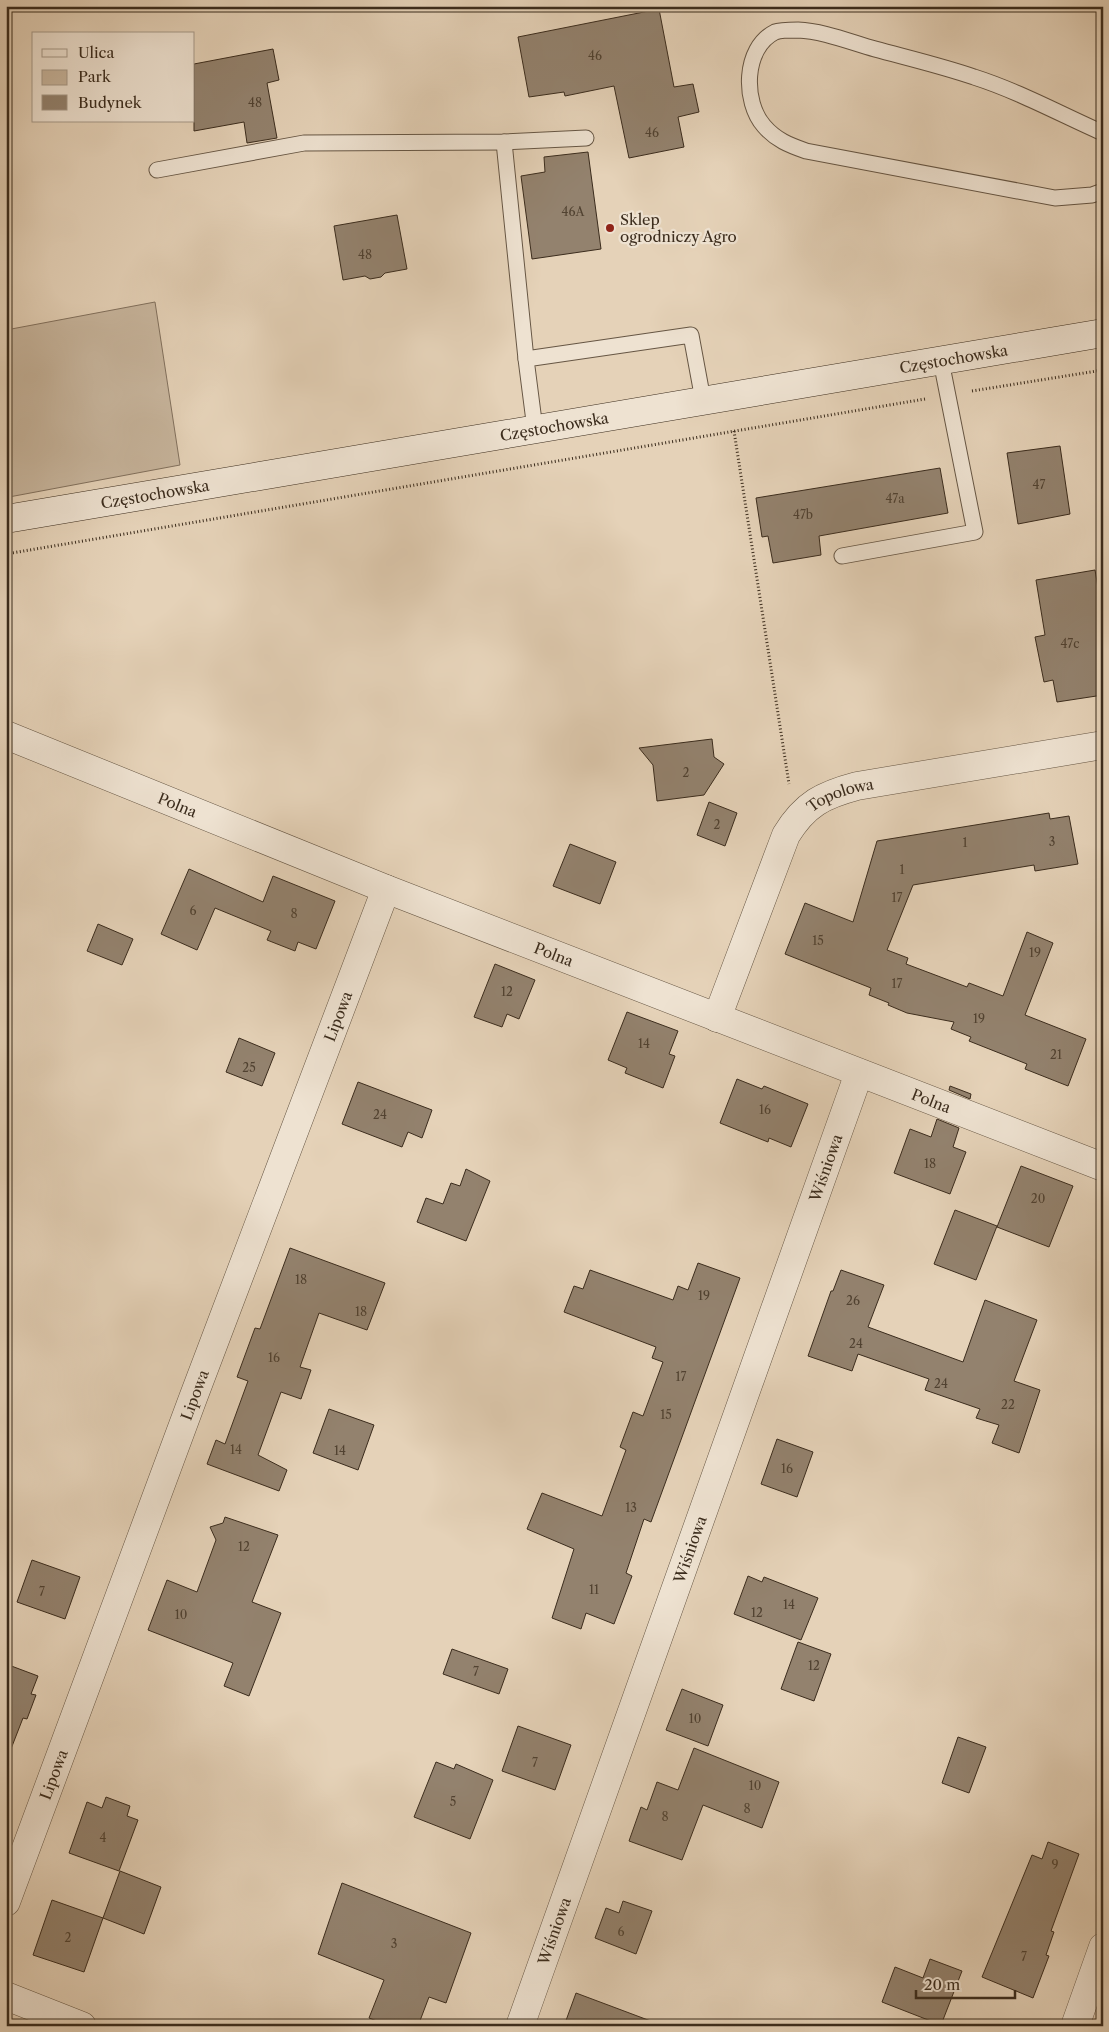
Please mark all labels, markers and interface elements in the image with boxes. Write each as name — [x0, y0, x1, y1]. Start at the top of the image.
legend — [32, 32, 195, 122]
text: Ulica — [78, 43, 114, 62]
house number: 46 — [588, 48, 602, 63]
text: Park — [78, 67, 112, 86]
text: Budynek — [78, 93, 143, 112]
house number: 48 — [248, 95, 262, 110]
house number: 46 — [645, 125, 659, 140]
house number: 46A — [562, 204, 586, 219]
place label: Sklep ogrodniczy Agro — [620, 210, 737, 246]
marker: Sklep ogrodniczy Agro — [604, 222, 616, 234]
house number: 48 — [358, 247, 372, 262]
street label: Częstochowska — [898, 340, 1009, 377]
street label: Częstochowska — [499, 408, 610, 445]
street label: Częstochowska — [99, 475, 211, 512]
house number: 47 — [1033, 477, 1046, 492]
house number: 47a — [885, 491, 905, 506]
house number: 47b — [793, 507, 813, 522]
house number: 47c — [1060, 636, 1080, 651]
house number: 2 — [683, 765, 690, 780]
street label: Topolowa — [802, 774, 875, 815]
street label: Polna — [155, 788, 200, 821]
house number: 2 — [714, 817, 721, 832]
house number: 3 — [1049, 834, 1055, 849]
house number: 1 — [962, 835, 968, 850]
house number: 1 — [899, 862, 905, 877]
house number: 17 — [892, 890, 903, 905]
house number: 6 — [189, 903, 197, 918]
house number: 8 — [290, 906, 298, 921]
house number: 15 — [812, 933, 824, 948]
street label: Polna — [531, 938, 576, 970]
house number: 19 — [1029, 945, 1041, 960]
house number: 17 — [892, 976, 903, 991]
house number: 12 — [501, 984, 513, 999]
street label: Lipowa — [320, 988, 356, 1044]
house number: 19 — [973, 1011, 985, 1026]
house number: 14 — [638, 1036, 650, 1051]
house number: 21 — [1050, 1047, 1062, 1062]
house number: 25 — [242, 1060, 256, 1075]
street label: Polna — [909, 1084, 954, 1117]
house number: 16 — [759, 1102, 771, 1117]
house number: 24 — [373, 1107, 387, 1122]
street label: Wiśniowa — [804, 1131, 846, 1205]
house number: 18 — [924, 1156, 936, 1171]
house number: 20 — [1031, 1191, 1045, 1206]
house number: 18 — [295, 1272, 307, 1287]
house number: 19 — [698, 1288, 710, 1303]
house number: 26 — [846, 1293, 860, 1308]
house number: 18 — [355, 1304, 367, 1319]
house number: 24 — [849, 1336, 863, 1351]
house number: 16 — [268, 1350, 280, 1365]
street label: Lipowa — [176, 1367, 212, 1423]
house number: 17 — [676, 1369, 687, 1384]
house number: 24 — [934, 1376, 948, 1391]
house number: 22 — [1001, 1397, 1015, 1412]
house number: 15 — [660, 1407, 672, 1422]
house number: 14 — [230, 1442, 242, 1457]
house number: 14 — [334, 1443, 346, 1458]
house number: 16 — [781, 1461, 793, 1476]
house number: 13 — [625, 1500, 637, 1515]
street label: Wiśniowa — [669, 1513, 710, 1586]
house number: 12 — [238, 1539, 250, 1554]
house number: 11 — [589, 1582, 599, 1597]
house number: 7 — [39, 1584, 45, 1599]
house number: 14 — [783, 1597, 795, 1612]
house number: 12 — [751, 1605, 763, 1620]
house number: 10 — [175, 1607, 187, 1622]
house number: 12 — [808, 1658, 820, 1673]
house number: 7 — [473, 1664, 479, 1679]
house number: 10 — [689, 1711, 701, 1726]
street label: Lipowa — [35, 1747, 71, 1802]
house number: 7 — [532, 1755, 538, 1770]
house number: 10 — [749, 1778, 761, 1793]
house number: 5 — [450, 1794, 456, 1809]
house number: 8 — [743, 1801, 751, 1816]
house number: 8 — [661, 1809, 669, 1824]
house number: 4 — [100, 1830, 107, 1845]
house number: 9 — [1051, 1857, 1059, 1872]
street label: Wiśniowa — [533, 1895, 575, 1968]
house number: 6 — [617, 1924, 625, 1939]
house number: 2 — [65, 1930, 72, 1945]
house number: 3 — [391, 1936, 397, 1951]
house number: 7 — [1021, 1949, 1027, 1964]
scale bar — [916, 1967, 1015, 1999]
text: 20 m — [924, 1975, 960, 1994]

